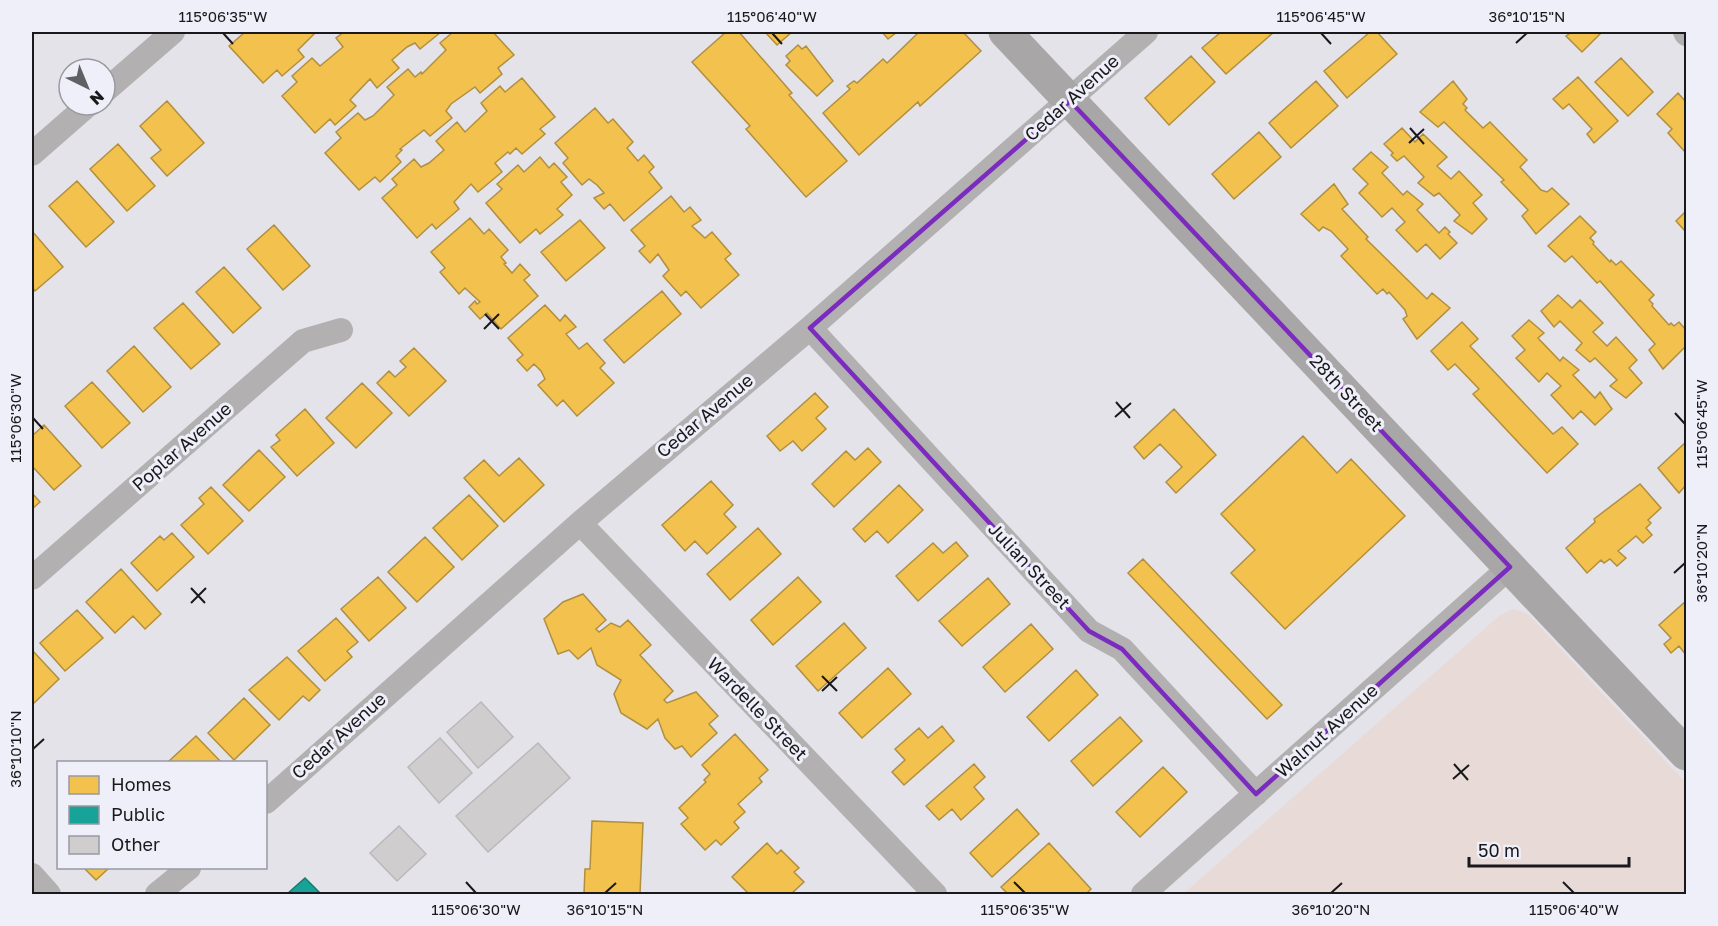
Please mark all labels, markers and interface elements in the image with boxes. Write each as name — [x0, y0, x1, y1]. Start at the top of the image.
text: 115°06'35"W — [179, 7, 267, 25]
text: 115°06'40"W — [727, 7, 817, 25]
text: 115°06'45"W — [1276, 7, 1366, 25]
text: 36°10'15"N — [1489, 7, 1565, 25]
street label: Cedar Avenue — [1020, 49, 1123, 145]
north arrow — [57, 57, 117, 117]
text: N — [86, 87, 109, 109]
street label: 28th Street — [1305, 349, 1388, 435]
street label: Cedar Avenue — [652, 369, 757, 462]
text: 115°06'30"W — [6, 373, 24, 463]
text: 115°06'45"W — [1692, 379, 1710, 469]
street label: Poplar Avenue — [127, 397, 236, 495]
street label: Julian Street — [984, 517, 1075, 613]
text: 36°10'20"N — [1692, 524, 1710, 602]
street label: Wardelle Street — [703, 652, 812, 764]
street label: Walnut Avenue — [1271, 679, 1382, 782]
street label: Cedar Avenue — [287, 687, 390, 783]
text: 36°10'10"N — [6, 710, 24, 788]
legend — [57, 761, 267, 869]
text: Homes — [111, 773, 171, 795]
text: Public — [111, 803, 165, 825]
scale bar — [1469, 830, 1630, 868]
text: Other — [111, 833, 160, 855]
text: 50 m — [1478, 839, 1520, 861]
text: 115°06'30"W — [431, 900, 521, 918]
text: 36°10'15"N — [567, 900, 643, 918]
text: 115°06'35"W — [981, 900, 1069, 918]
text: 36°10'20"N — [1292, 900, 1370, 918]
text: 115°06'40"W — [1529, 900, 1619, 918]

